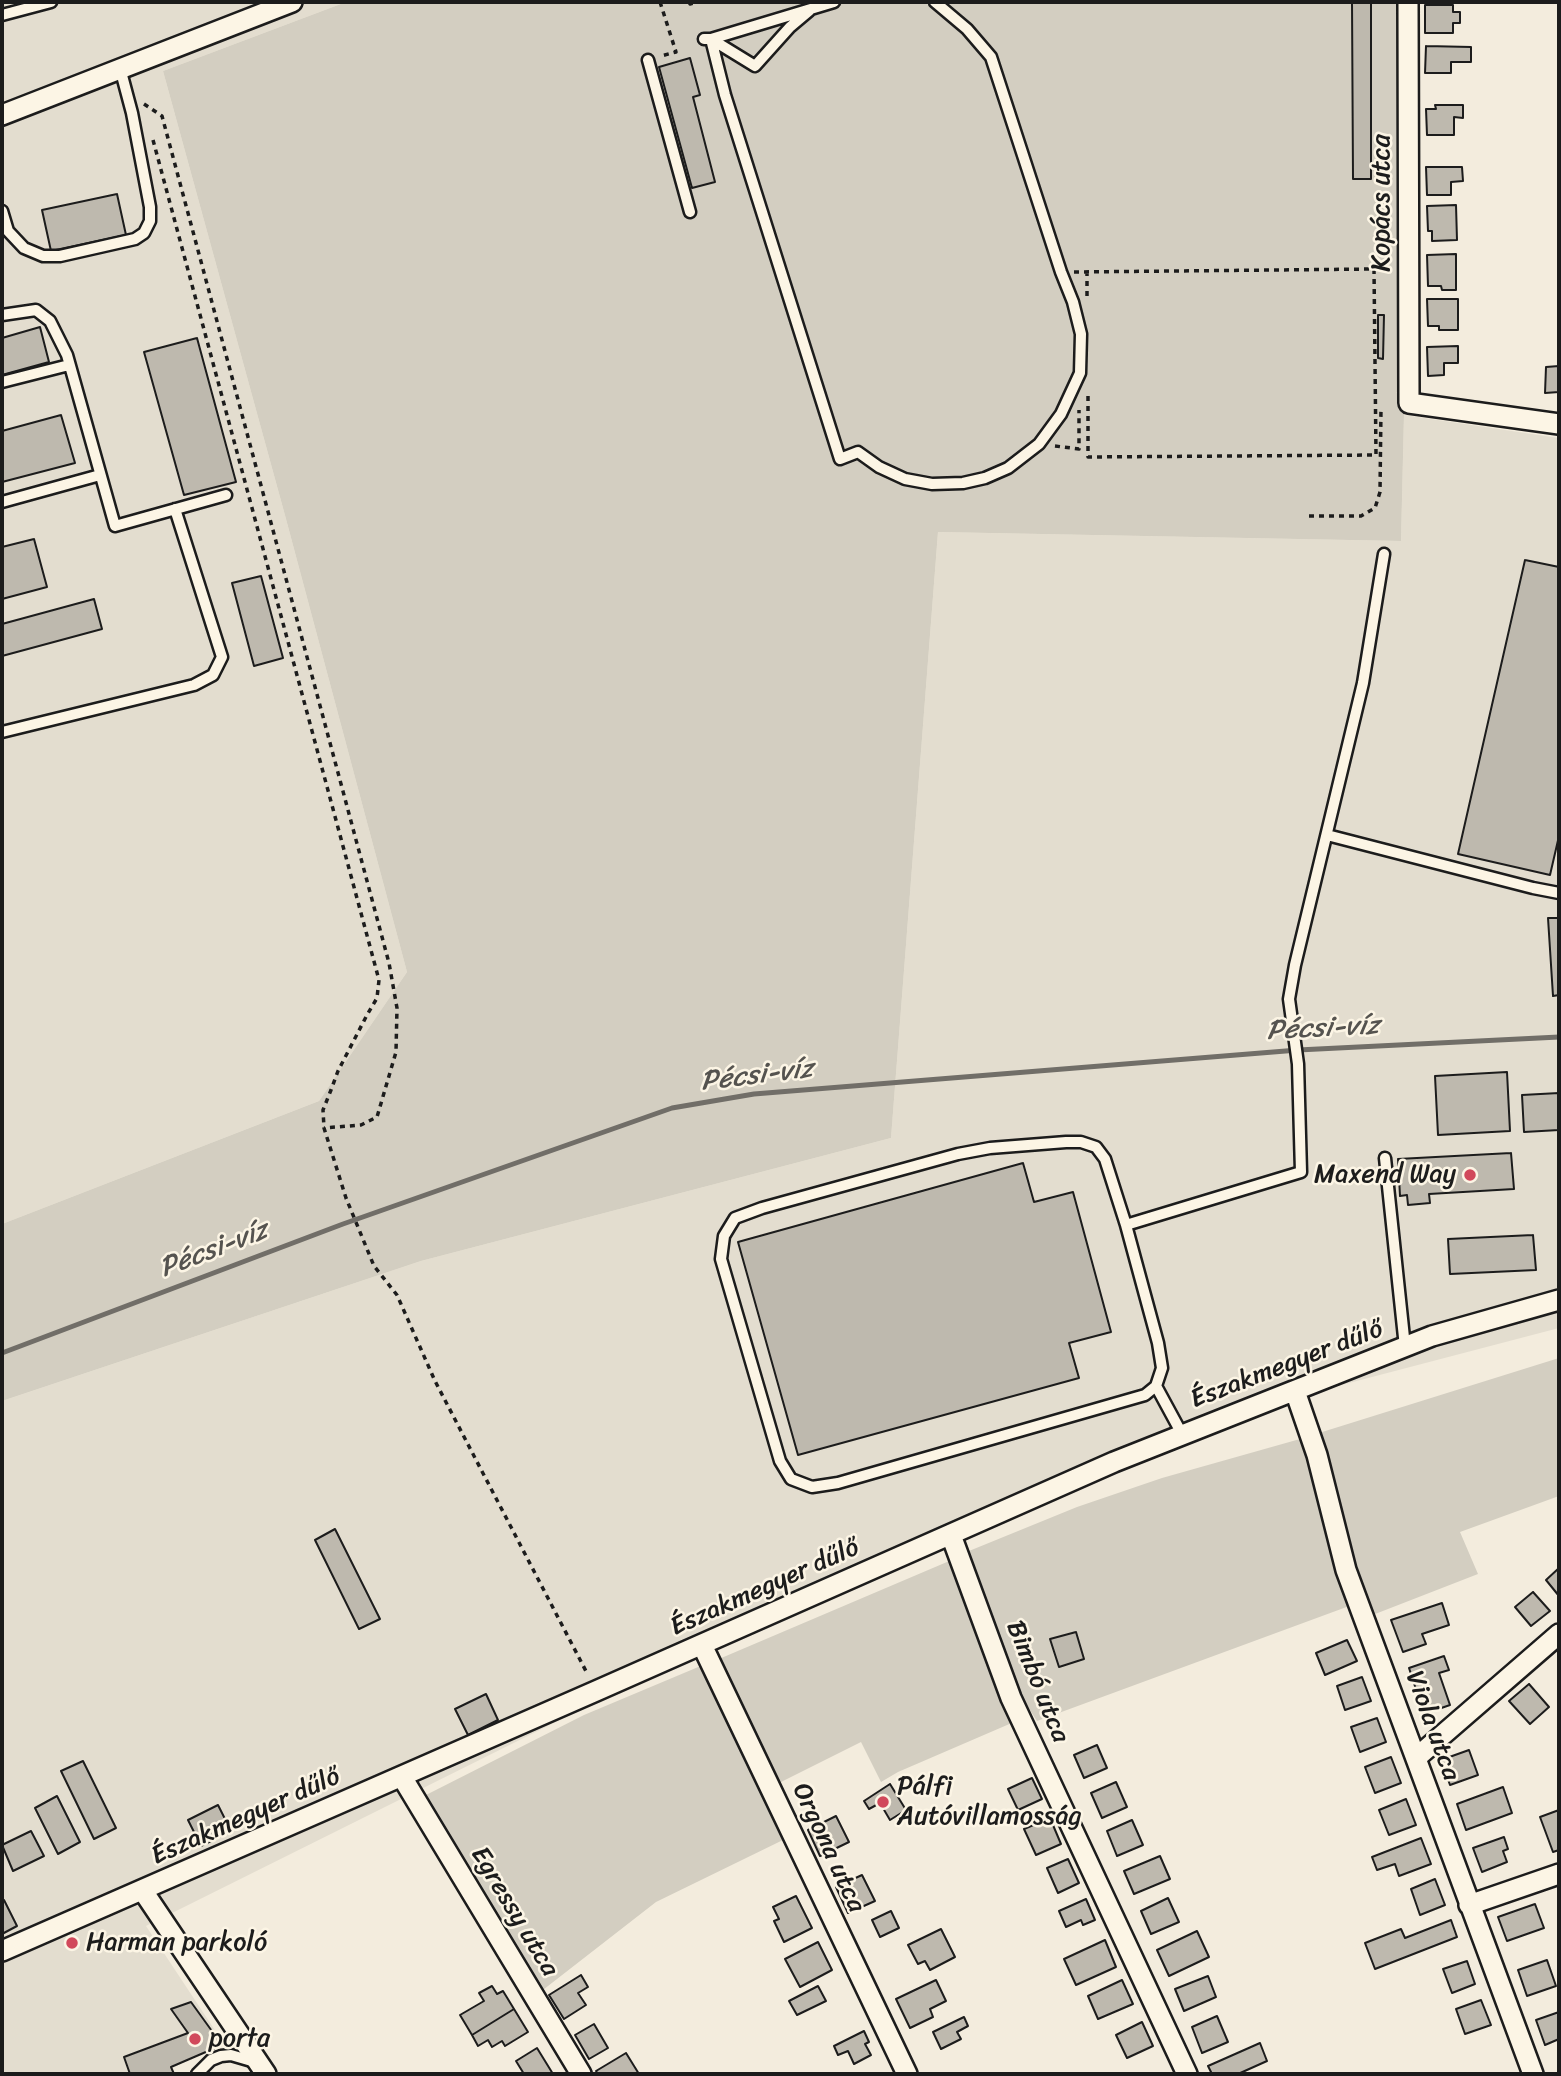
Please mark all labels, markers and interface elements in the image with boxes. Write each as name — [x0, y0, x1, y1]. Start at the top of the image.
street label: Kopács utca — [1366, 134, 1398, 272]
water label: Pécsi-víz — [1266, 1009, 1380, 1049]
water label: Pécsi-víz — [699, 1052, 815, 1100]
place label: Maxend Way — [1314, 1159, 1456, 1191]
marker: Maxend Way — [1462, 1167, 1478, 1183]
water label: Pécsi-víz — [155, 1214, 273, 1286]
street label: Északmegyer dűlő — [1186, 1314, 1388, 1416]
street label: Északmegyer dűlő — [666, 1532, 864, 1644]
street label: Bimbó utca — [998, 1616, 1076, 1748]
street label: Viola utca — [1398, 1667, 1466, 1785]
street label: Északmegyer dűlő — [147, 1761, 345, 1873]
place label: Pálfi Autóvillamosság — [897, 1771, 1082, 1832]
street label: Orgona utca — [784, 1778, 872, 1918]
marker: Pálfi Autóvillamosság — [875, 1794, 891, 1810]
street label: Egressy utca — [463, 1841, 565, 1983]
place label: Harman parkoló — [86, 1927, 267, 1959]
marker: Harman parkoló — [64, 1935, 80, 1951]
place label: porta — [209, 2023, 270, 2055]
marker: porta — [187, 2031, 203, 2047]

